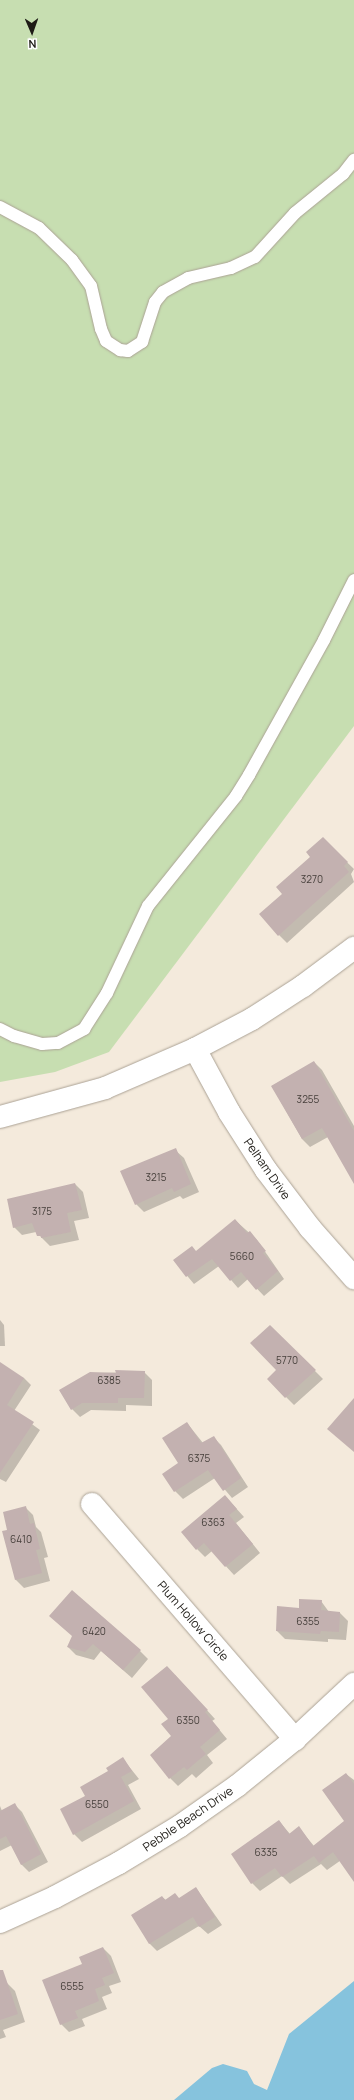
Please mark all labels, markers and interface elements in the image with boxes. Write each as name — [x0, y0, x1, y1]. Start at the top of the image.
north arrow — [12, 12, 52, 52]
text: N — [28, 37, 37, 52]
house number: 3270 — [301, 874, 323, 886]
house number: 3255 — [297, 1094, 319, 1106]
street label: Pelham Drive — [241, 1136, 293, 1202]
house number: 3215 — [146, 1172, 166, 1184]
house number: 3175 — [32, 1206, 52, 1218]
house number: 5660 — [230, 1251, 254, 1263]
house number: 5770 — [276, 1355, 298, 1367]
house number: 6385 — [97, 1375, 121, 1387]
house number: 6375 — [188, 1453, 210, 1465]
house number: 6363 — [201, 1517, 225, 1529]
house number: 6410 — [10, 1534, 32, 1546]
street label: Plum Hollow Circle — [154, 1578, 232, 1664]
house number: 6355 — [296, 1616, 320, 1628]
house number: 6420 — [82, 1626, 106, 1638]
house number: 6350 — [176, 1715, 200, 1727]
street label: Pebble Beach Drive — [140, 1783, 236, 1855]
house number: 6550 — [85, 1799, 109, 1811]
house number: 6335 — [254, 1847, 278, 1859]
house number: 6555 — [60, 1981, 84, 1993]

